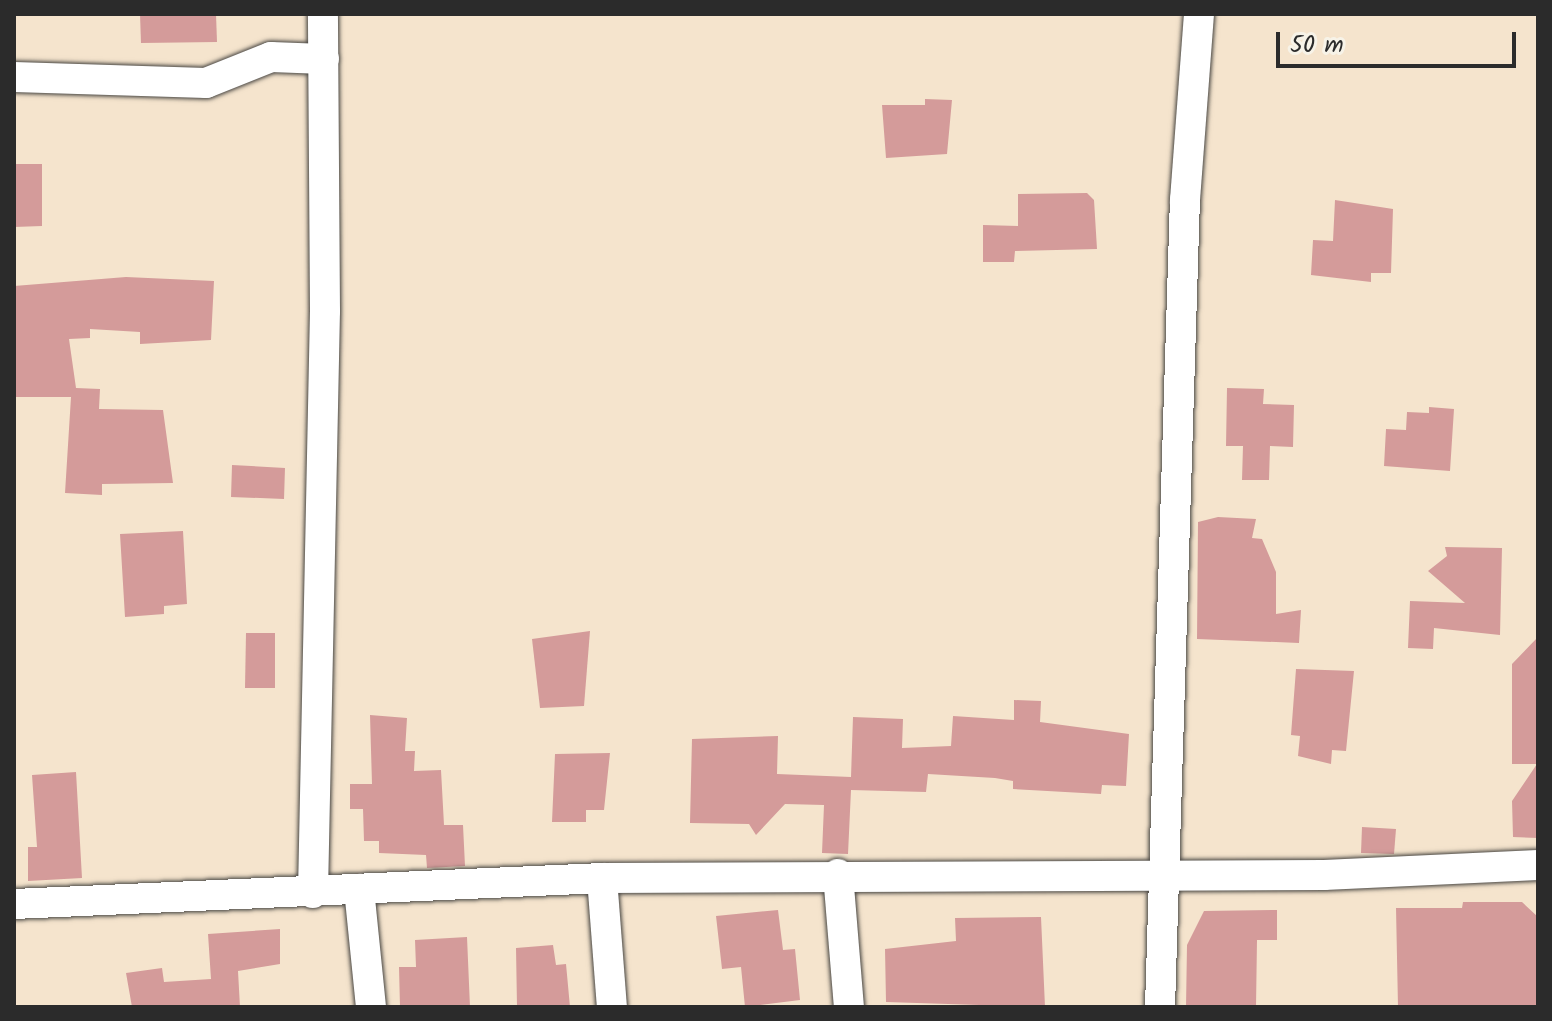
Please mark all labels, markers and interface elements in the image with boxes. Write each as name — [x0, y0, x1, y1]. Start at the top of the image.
scale bar — [1280, 16, 1520, 66]
text: 50 m — [1290, 26, 1344, 65]

